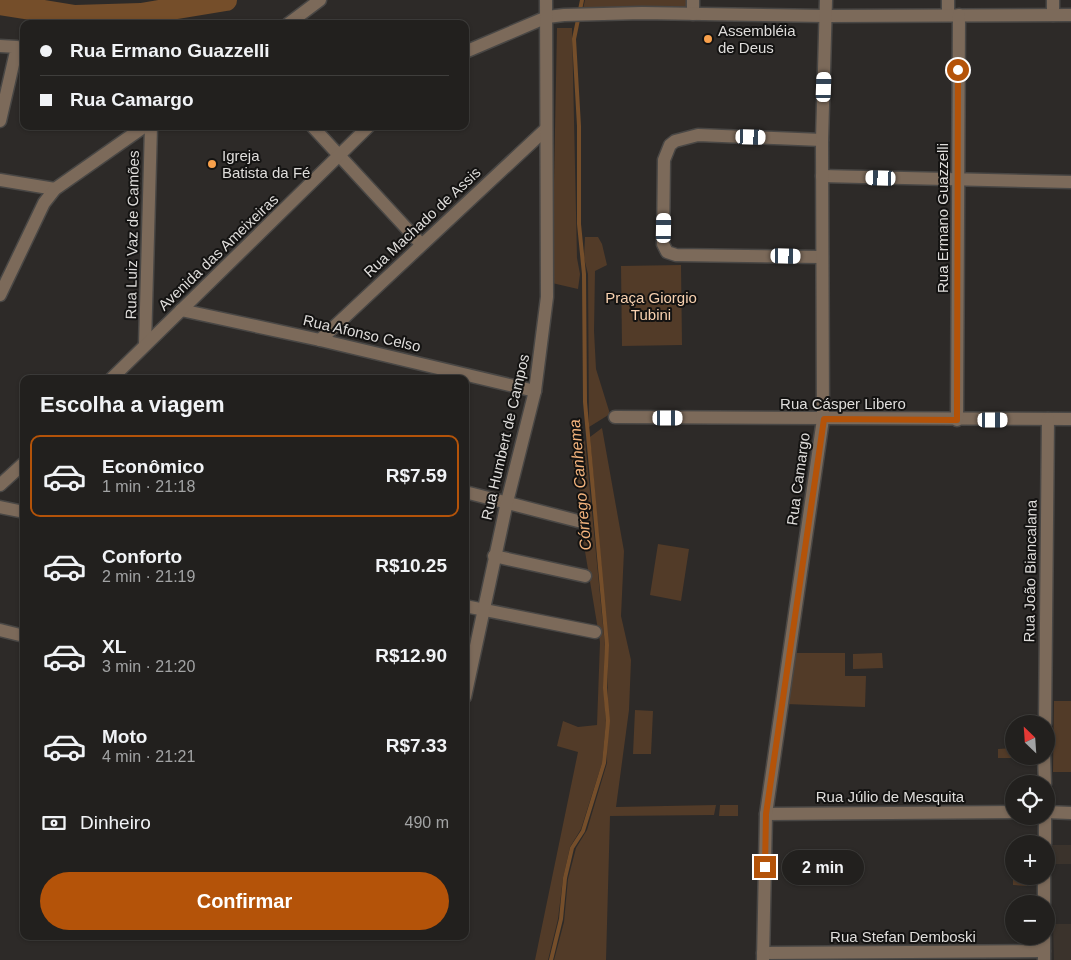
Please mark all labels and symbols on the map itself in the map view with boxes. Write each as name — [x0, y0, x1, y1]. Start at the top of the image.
place label: Assembléia de Deus — [718, 22, 796, 56]
marker: Assembléia de Deus — [702, 33, 714, 45]
route start — [947, 59, 969, 81]
car — [815, 72, 832, 102]
car — [735, 129, 766, 145]
street label: Rua Ermano Guazzelli — [934, 143, 951, 293]
place label: Igreja Batista da Fé — [222, 147, 310, 181]
street label: Rua Luiz Vaz de Camões — [122, 150, 142, 320]
marker: Igreja Batista da Fé — [206, 158, 218, 170]
street label: Rua Machado de Assis — [360, 163, 484, 281]
car — [865, 170, 896, 186]
street label: Avenida das Ameixeiras — [155, 190, 281, 314]
car — [656, 213, 671, 243]
car — [770, 248, 801, 264]
park label: Praça Giorgio Tubini — [605, 289, 697, 323]
street label: Rua Afonso Celso — [302, 311, 422, 355]
street label: Rua Humbert de Campos — [478, 352, 532, 522]
street label: Rua Cásper Libero — [780, 395, 906, 412]
car — [653, 411, 683, 426]
car — [978, 413, 1008, 428]
water label: Córrego Canhema — [566, 419, 594, 551]
street label: Rua Camargo — [783, 432, 813, 526]
street label: Rua João Biancalana — [1020, 499, 1040, 642]
north arrow — [1005, 715, 1055, 765]
street label: Rua Júlio de Mesquita — [816, 788, 965, 805]
callout: 2 min — [782, 850, 865, 884]
route end — [754, 856, 776, 878]
street label: Rua Stefan Demboski — [830, 928, 976, 945]

